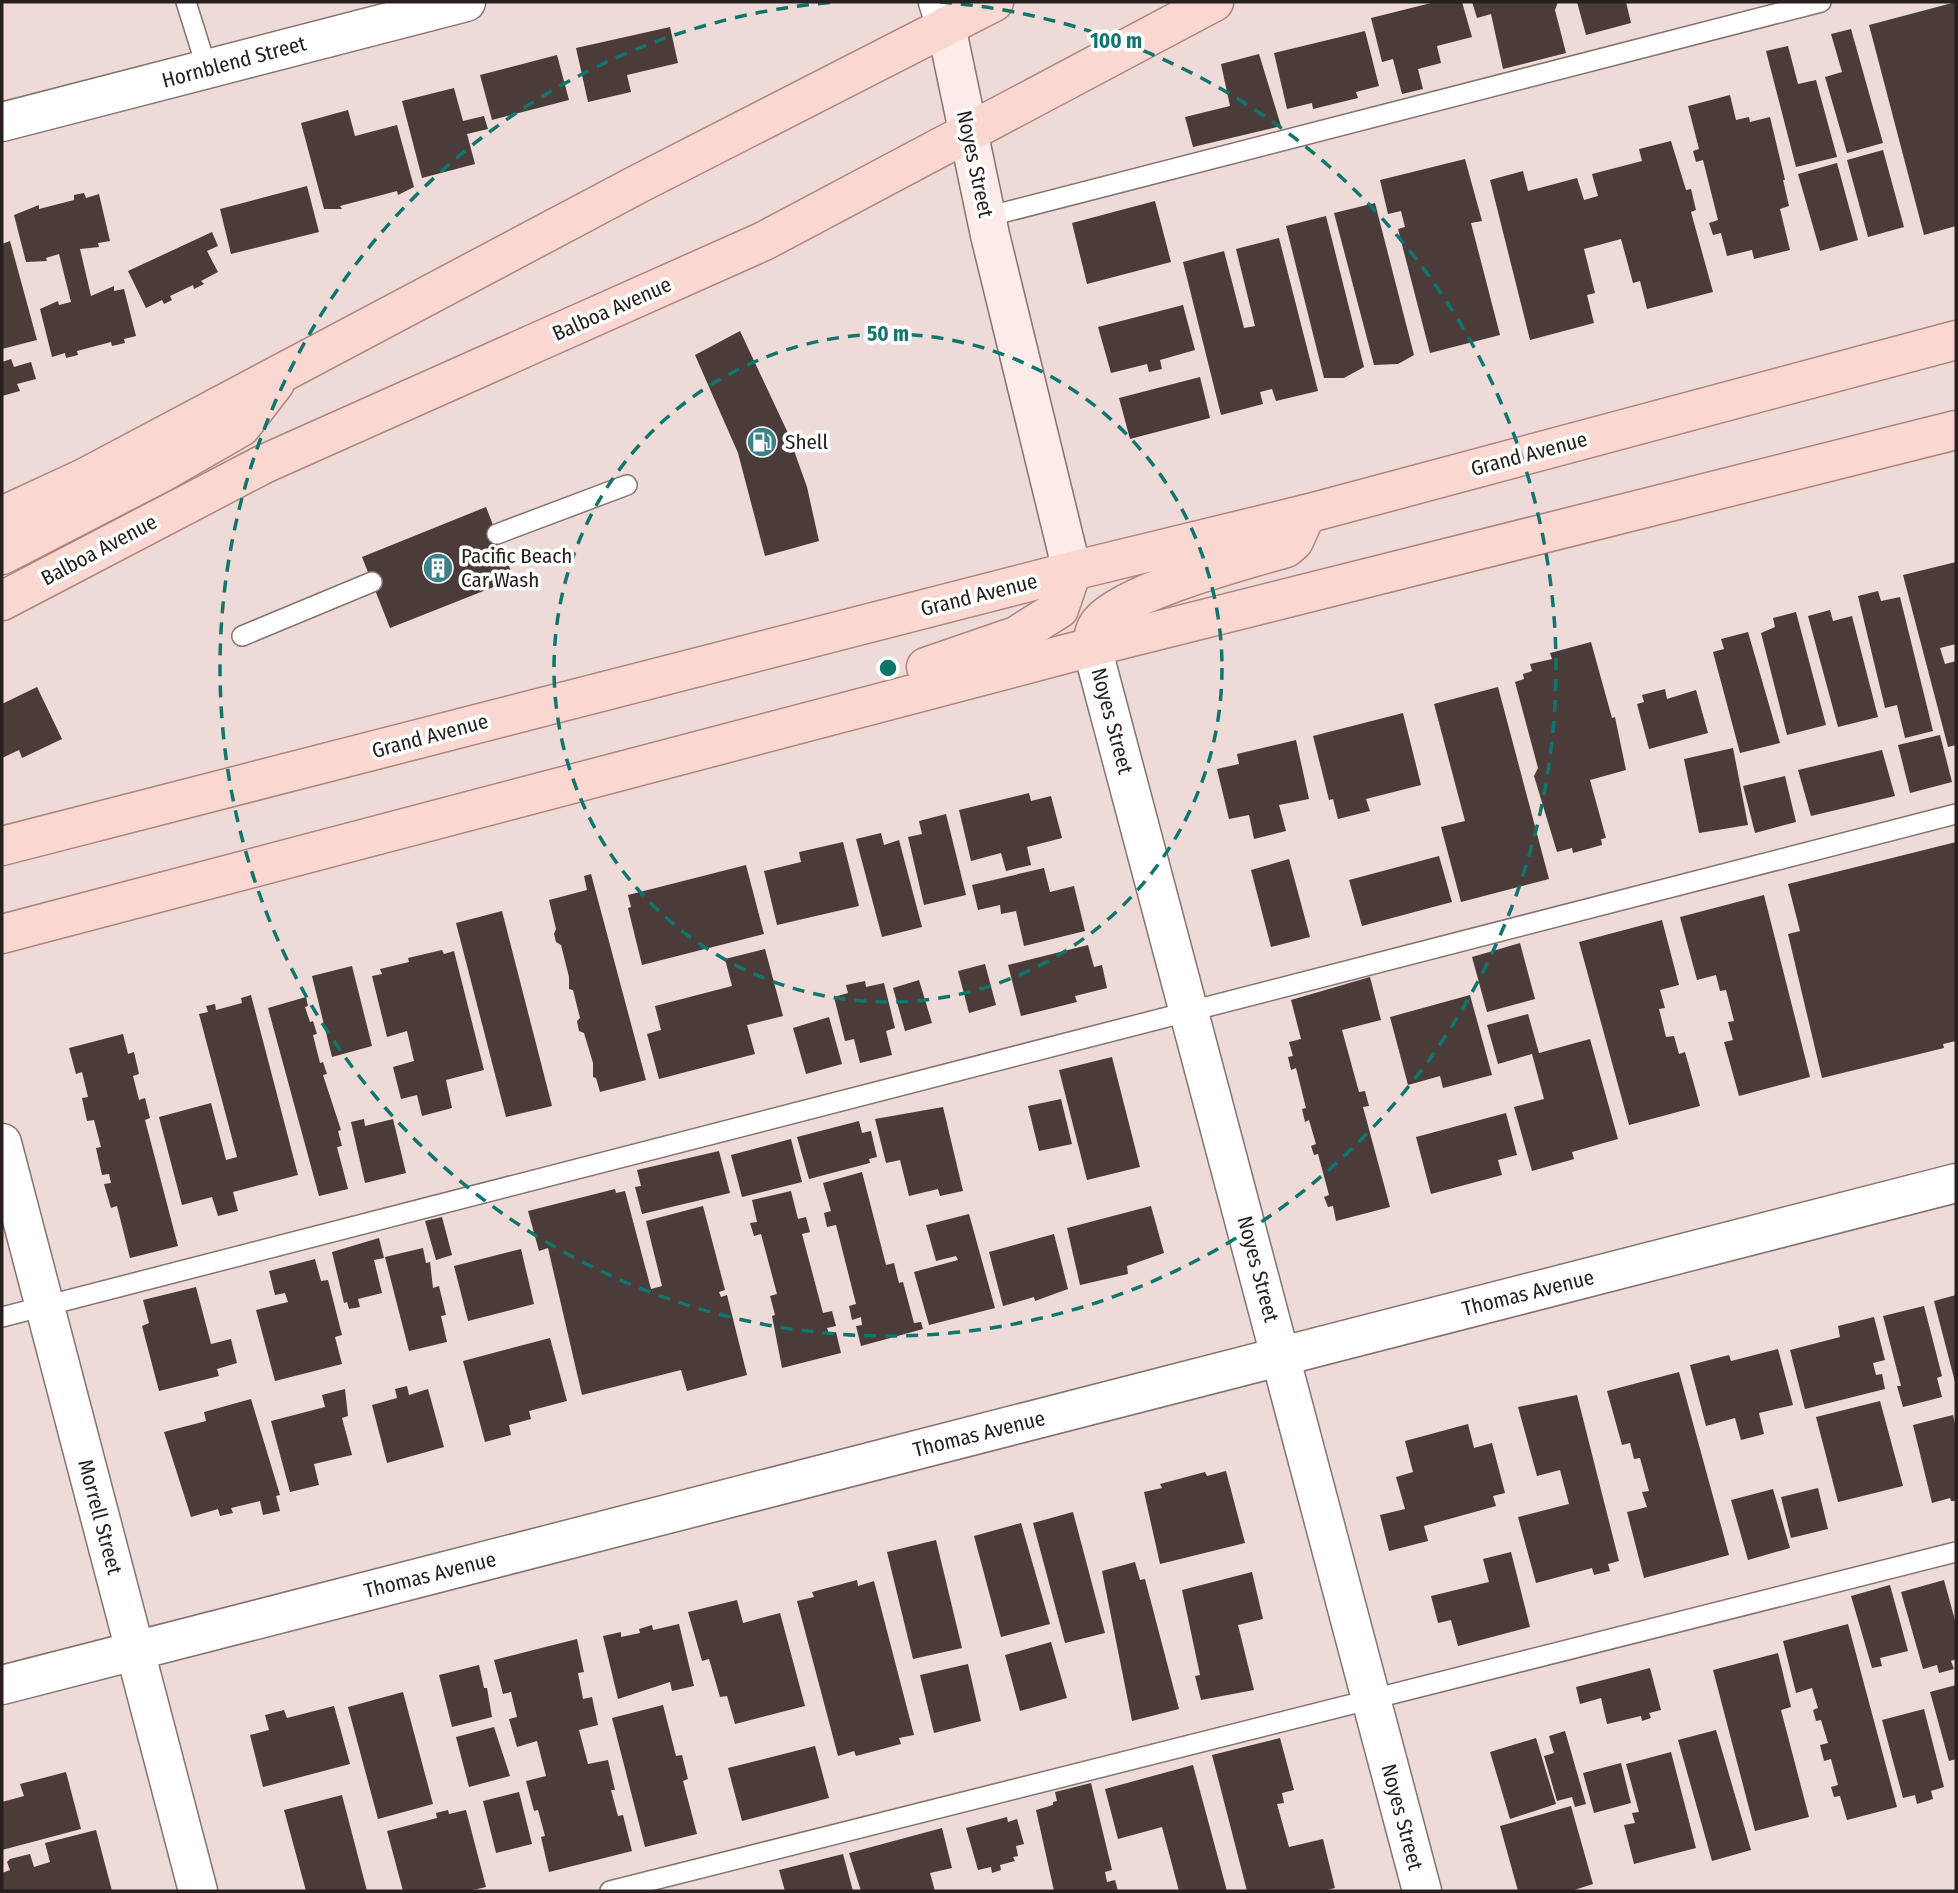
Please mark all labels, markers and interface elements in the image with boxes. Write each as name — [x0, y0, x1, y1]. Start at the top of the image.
text: 100 m — [1090, 28, 1142, 54]
street label: Hornblend Street — [159, 30, 309, 94]
street label: Noyes Street — [951, 108, 999, 220]
street label: Balboa Avenue — [548, 271, 676, 347]
text: 50 m — [867, 321, 909, 347]
fuel station icon: Shell — [745, 425, 779, 459]
street label: Grand Avenue — [1468, 426, 1590, 482]
place label: Shell — [785, 429, 828, 455]
street label: Balboa Avenue — [37, 509, 161, 591]
place label: Pacific Beach Car Wash — [461, 543, 572, 593]
building icon: Pacific Beach Car Wash — [421, 551, 455, 585]
street label: Grand Avenue — [918, 568, 1040, 622]
centre of rings — [876, 656, 900, 680]
street label: Noyes Street — [1085, 665, 1139, 777]
street label: Grand Avenue — [369, 708, 491, 764]
street label: Noyes Street — [1231, 1213, 1285, 1325]
street label: Thomas Avenue — [1459, 1264, 1597, 1322]
street label: Thomas Avenue — [910, 1405, 1048, 1463]
street label: Morrell Street — [72, 1457, 128, 1578]
street label: Thomas Avenue — [361, 1546, 499, 1604]
street label: Noyes Street — [1375, 1761, 1429, 1873]

